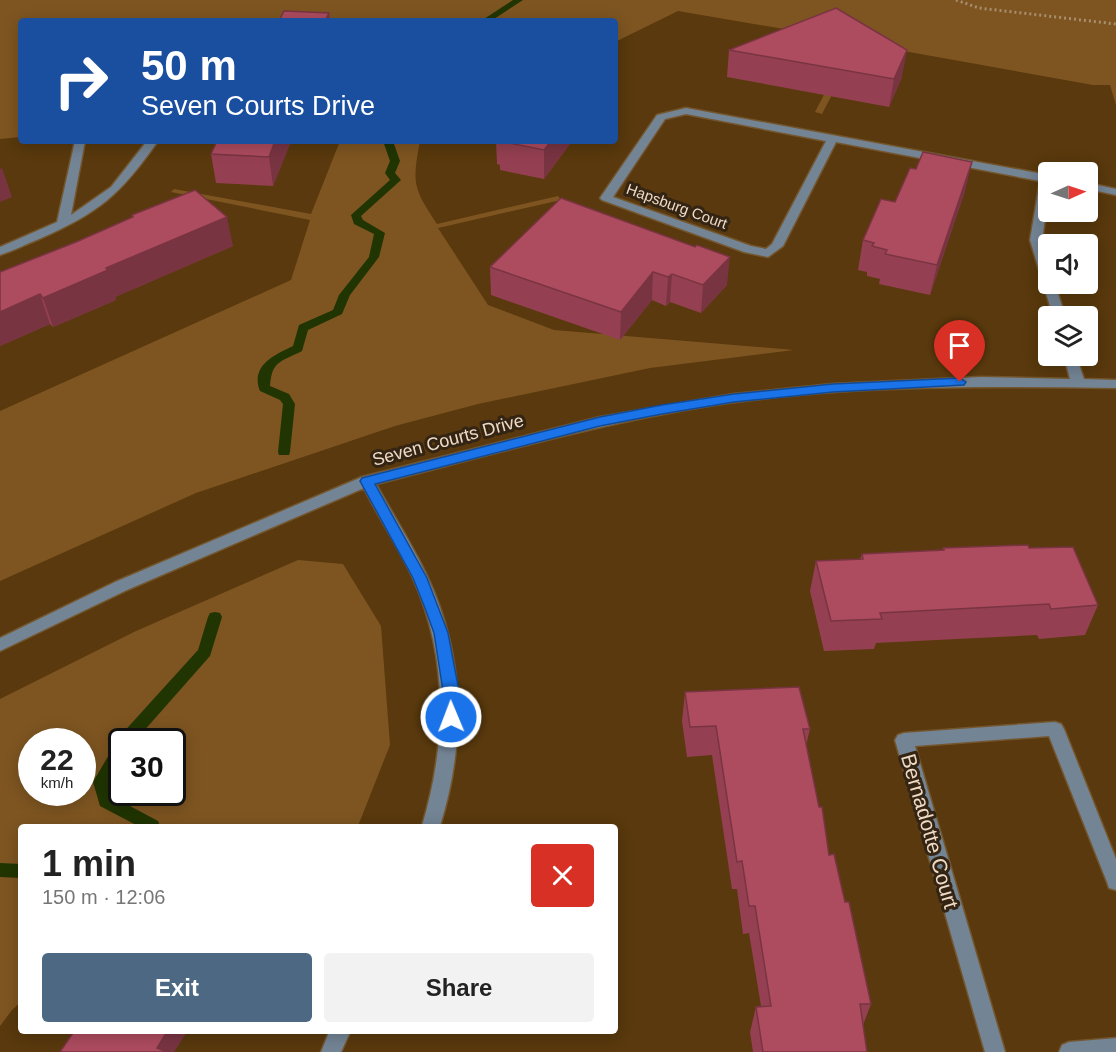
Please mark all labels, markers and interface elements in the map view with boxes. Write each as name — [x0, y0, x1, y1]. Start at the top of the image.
icon: right — [42, 42, 120, 120]
text: 50 m — [141, 42, 237, 89]
text: Seven Courts Drive — [141, 91, 375, 121]
north arrow — [1038, 162, 1098, 222]
map controls — [1038, 162, 1098, 366]
street label: Hapsburg Court — [624, 180, 730, 232]
button: sound — [1038, 234, 1098, 294]
button: layers — [1038, 306, 1098, 366]
pin — [934, 320, 985, 382]
icon: arrive — [943, 329, 976, 362]
street label: Seven Courts Drive — [370, 410, 526, 470]
position arrow — [419, 685, 483, 749]
speed limit sign: 30 — [108, 728, 186, 806]
text: 22 — [40, 743, 74, 776]
street label: Bernadotte Court — [897, 751, 963, 911]
text: km/h — [41, 774, 73, 791]
text: 1 min — [42, 843, 136, 884]
button: close — [531, 844, 594, 907]
text: 150 m · 12:06 — [42, 886, 165, 908]
button: Exit — [42, 953, 312, 1022]
button: Share — [324, 953, 594, 1022]

